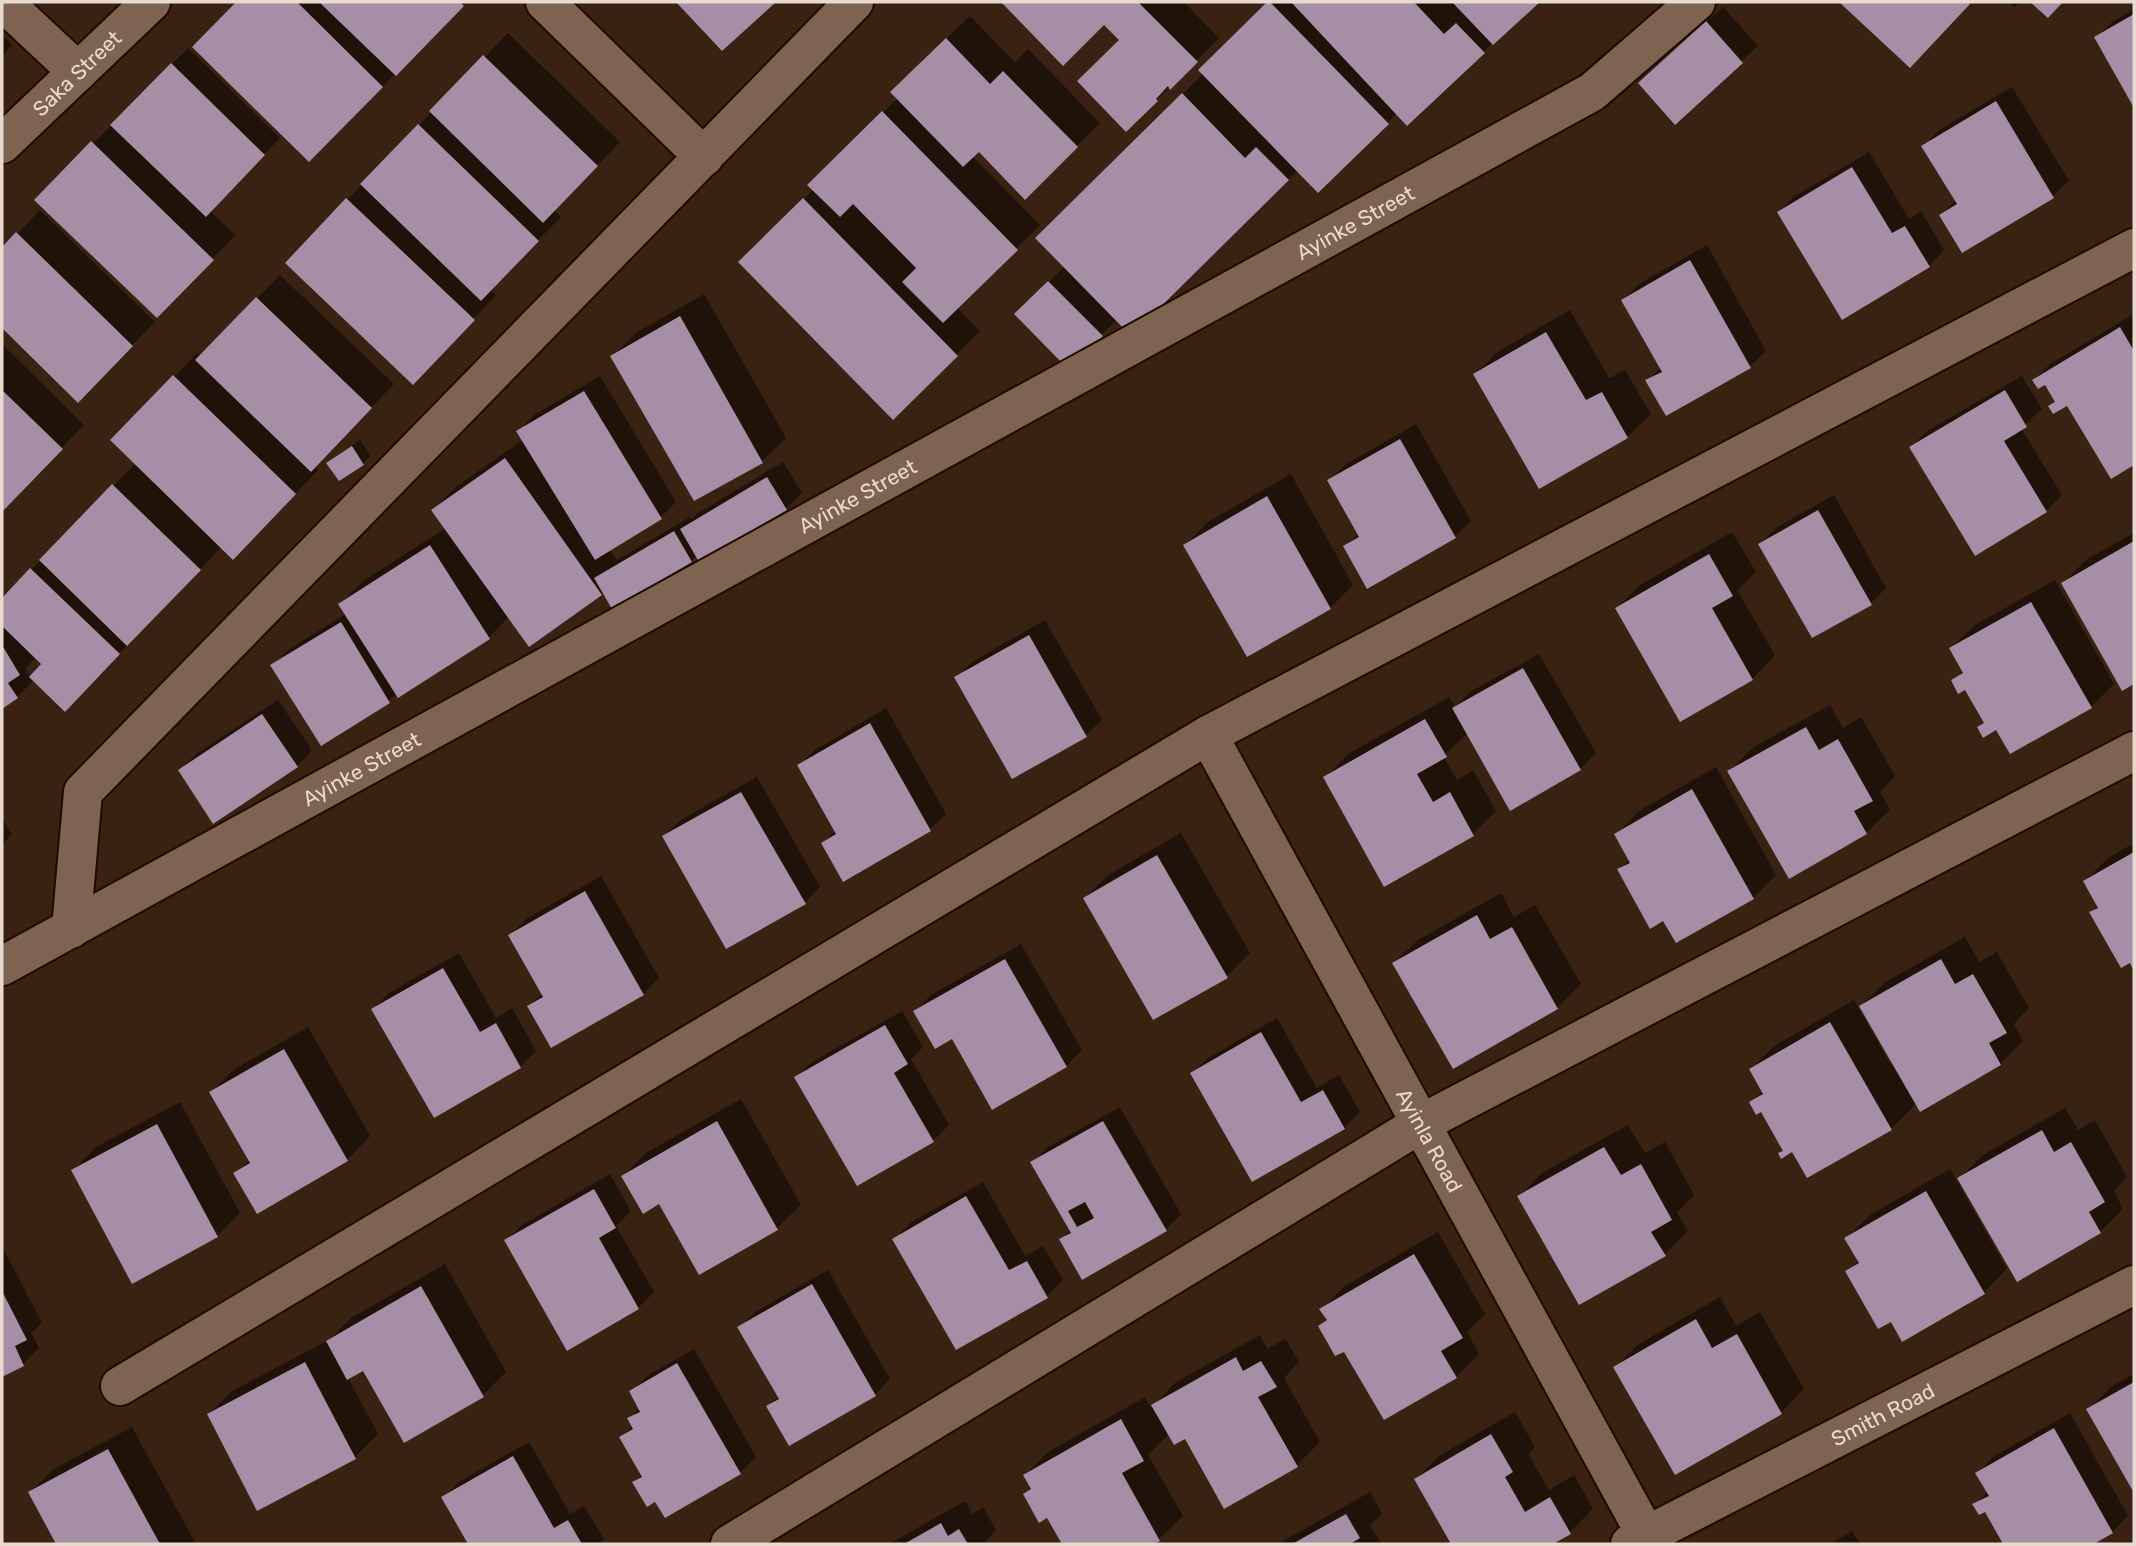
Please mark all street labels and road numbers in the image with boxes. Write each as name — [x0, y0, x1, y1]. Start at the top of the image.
street label: Saka Street — [27, 25, 126, 121]
street label: Ayinke Street — [1292, 180, 1418, 265]
street label: Ayinke Street — [794, 453, 921, 538]
street label: Ayinke Street — [298, 726, 425, 811]
street label: Ayinla Road — [1391, 1084, 1468, 1196]
street label: Smith Road — [1827, 1377, 1938, 1451]

